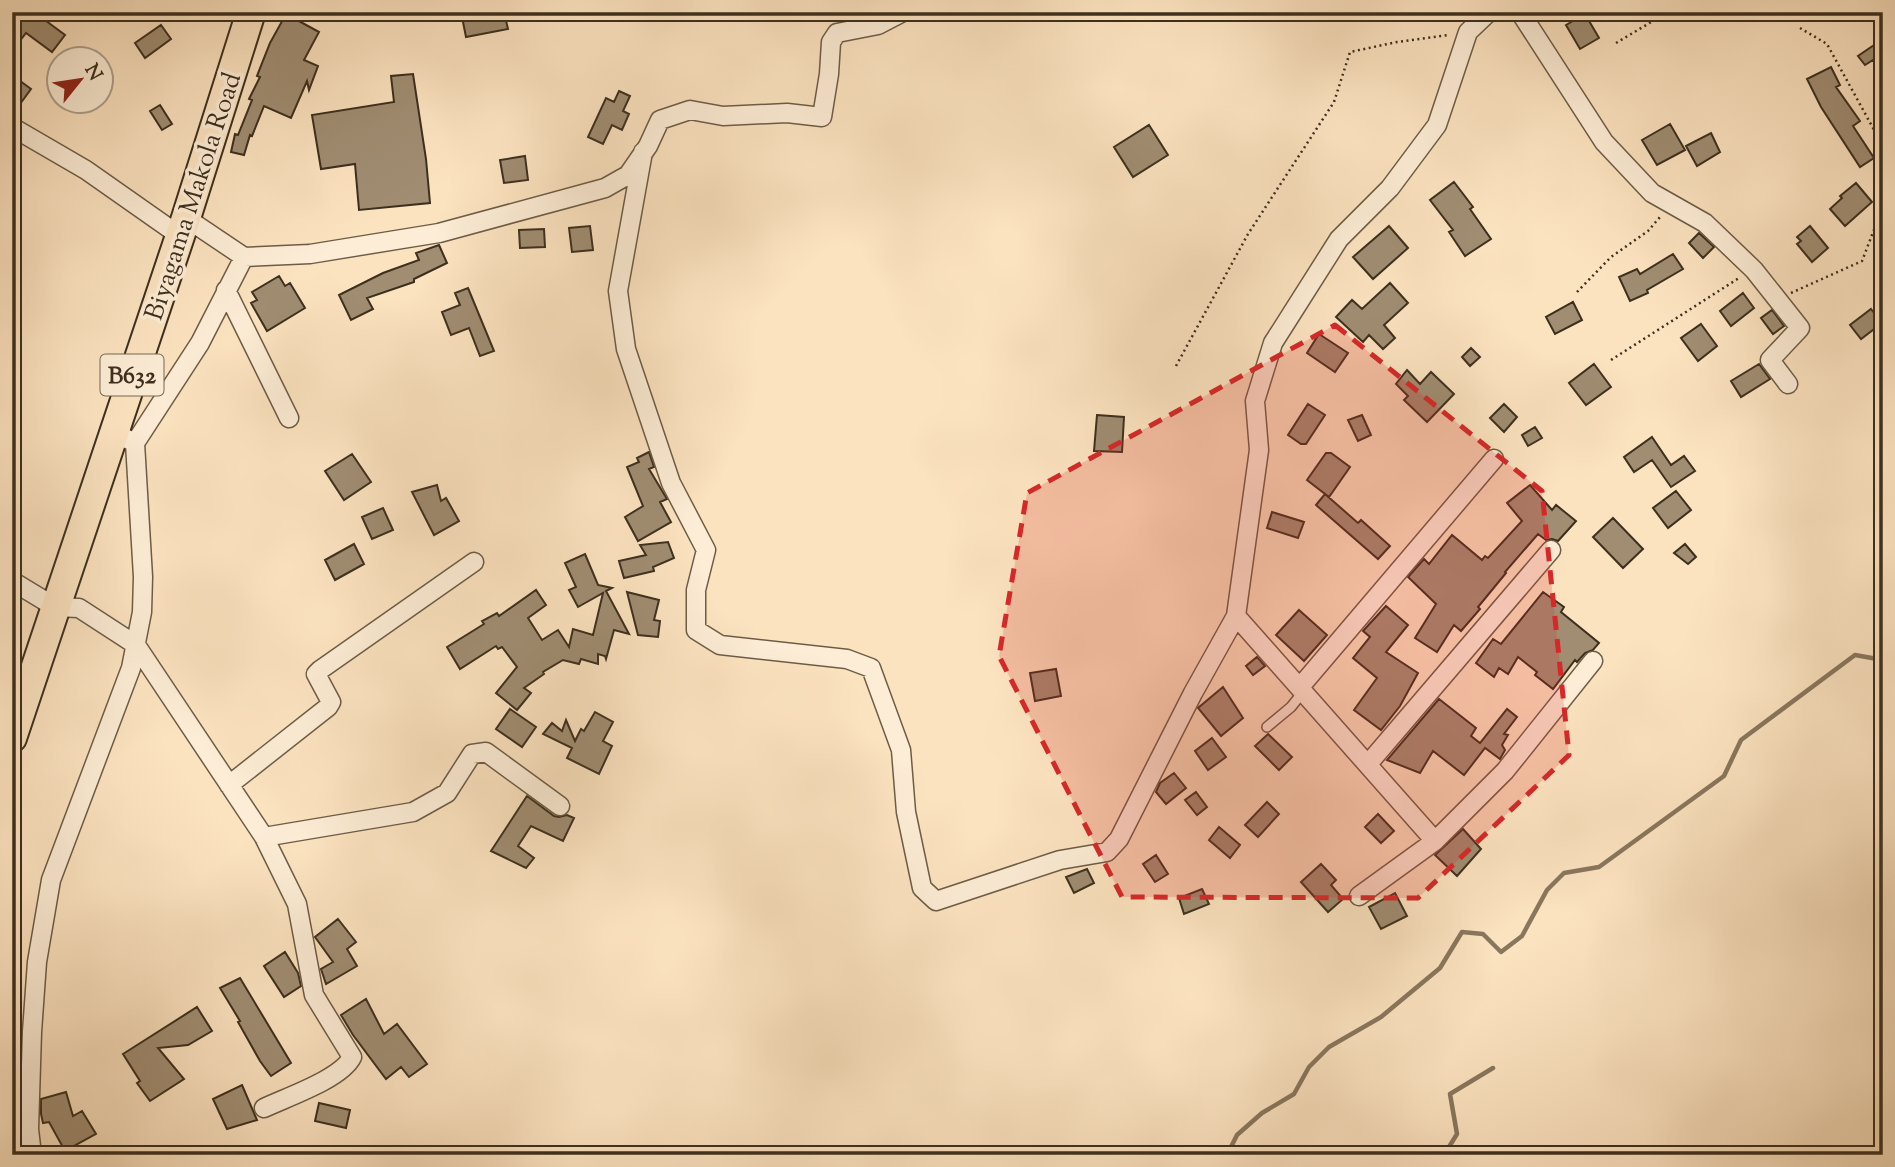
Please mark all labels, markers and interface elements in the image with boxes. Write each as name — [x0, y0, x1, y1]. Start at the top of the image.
north arrow — [46, 46, 116, 116]
text: N — [77, 59, 108, 86]
street label: Biyagama Makola Road — [137, 68, 252, 326]
road number: B632 — [100, 354, 164, 396]

